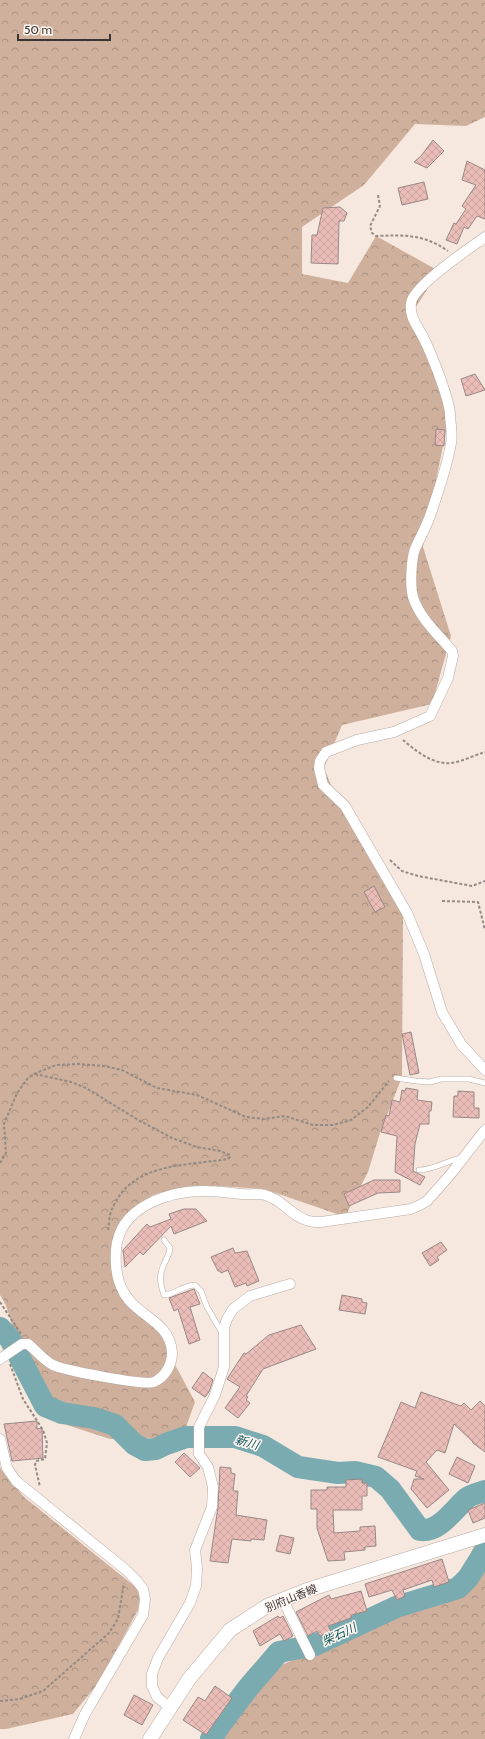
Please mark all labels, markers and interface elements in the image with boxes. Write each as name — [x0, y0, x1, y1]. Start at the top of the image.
scale bar — [18, 16, 110, 42]
text: 50 m — [24, 22, 52, 37]
water label: 新川 — [233, 1431, 263, 1453]
street label: 別府山香線 — [263, 1581, 319, 1615]
water label: 柴石川 — [320, 1619, 360, 1648]

